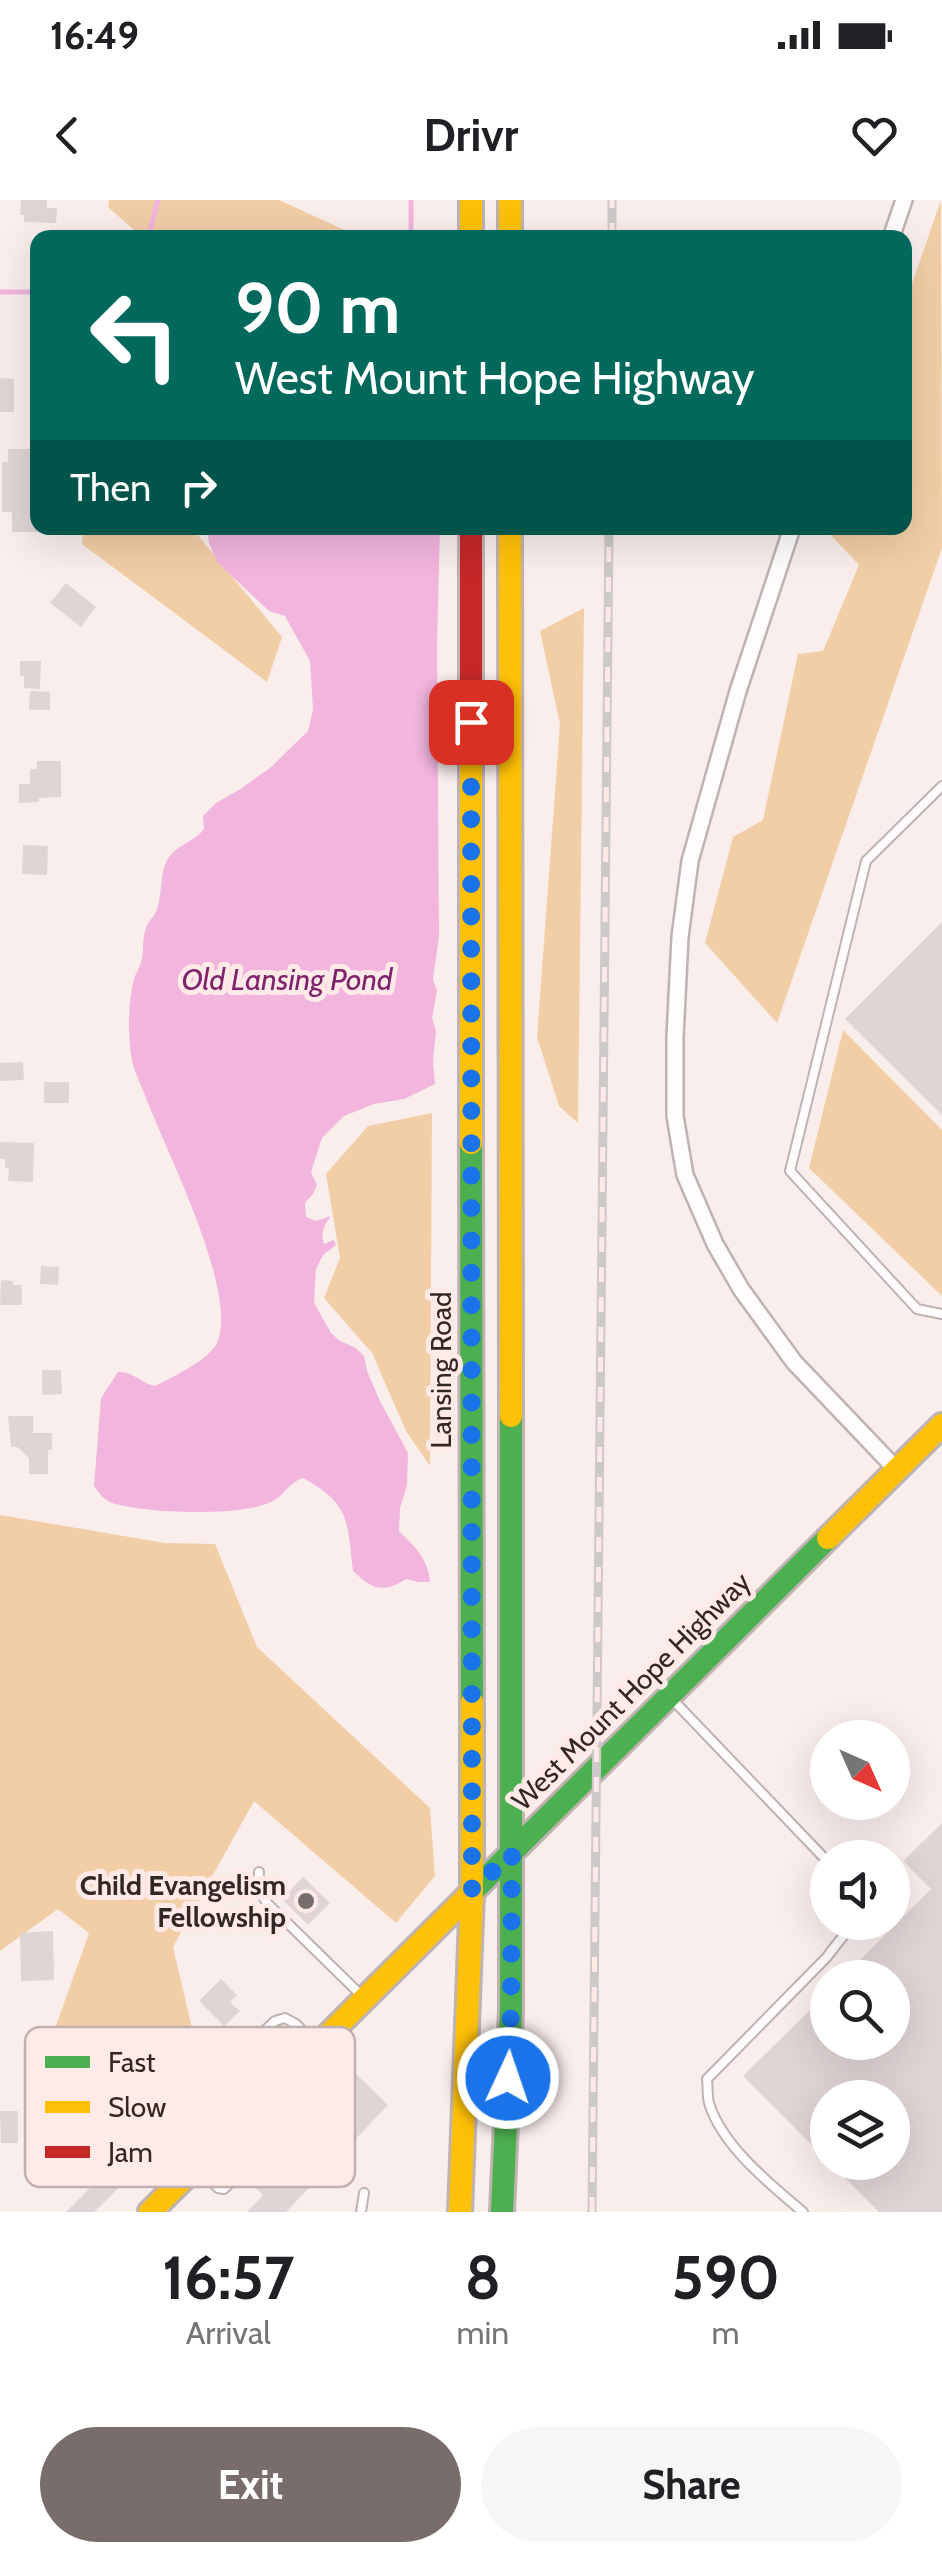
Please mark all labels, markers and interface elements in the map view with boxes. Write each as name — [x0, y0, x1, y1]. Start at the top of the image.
text: 16:49 — [50, 12, 139, 59]
icon: back — [40, 108, 95, 163]
text: Drivr — [424, 108, 518, 162]
icon: heart — [847, 108, 902, 163]
text: 90 m — [235, 265, 400, 351]
icon: left — [70, 270, 200, 400]
text: West Mount Hope Highway — [235, 351, 755, 405]
icon: right — [171, 460, 226, 515]
text: Then — [70, 464, 151, 511]
pin — [429, 680, 514, 765]
icon: arrive — [444, 695, 499, 750]
water label: Old Lansing Pond — [181, 961, 394, 998]
street label: Lansing Road — [424, 1291, 458, 1449]
street label: West Mount Hope Highway — [505, 1565, 757, 1817]
north arrow — [810, 1720, 910, 1820]
map controls — [810, 1720, 910, 2180]
button: sound — [810, 1840, 910, 1940]
place label: Child Evangelism Fellowship — [80, 1868, 286, 1934]
marker: Child Evangelism Fellowship — [295, 1890, 317, 1912]
button: search — [810, 1960, 910, 2060]
position arrow — [456, 2026, 560, 2130]
legend — [25, 2027, 355, 2187]
text: Fast — [108, 2045, 156, 2079]
button: layers — [810, 2080, 910, 2180]
text: Slow — [108, 2090, 166, 2124]
text: Jam — [107, 2135, 153, 2169]
text: 16:57 — [162, 2241, 294, 2314]
text: 8 — [465, 2241, 501, 2314]
text: 590 — [671, 2241, 780, 2314]
text: Arrival — [186, 2313, 271, 2352]
text: min — [456, 2313, 509, 2352]
text: m — [712, 2313, 740, 2352]
button: Exit — [40, 2427, 461, 2542]
button: Share — [481, 2427, 902, 2542]

